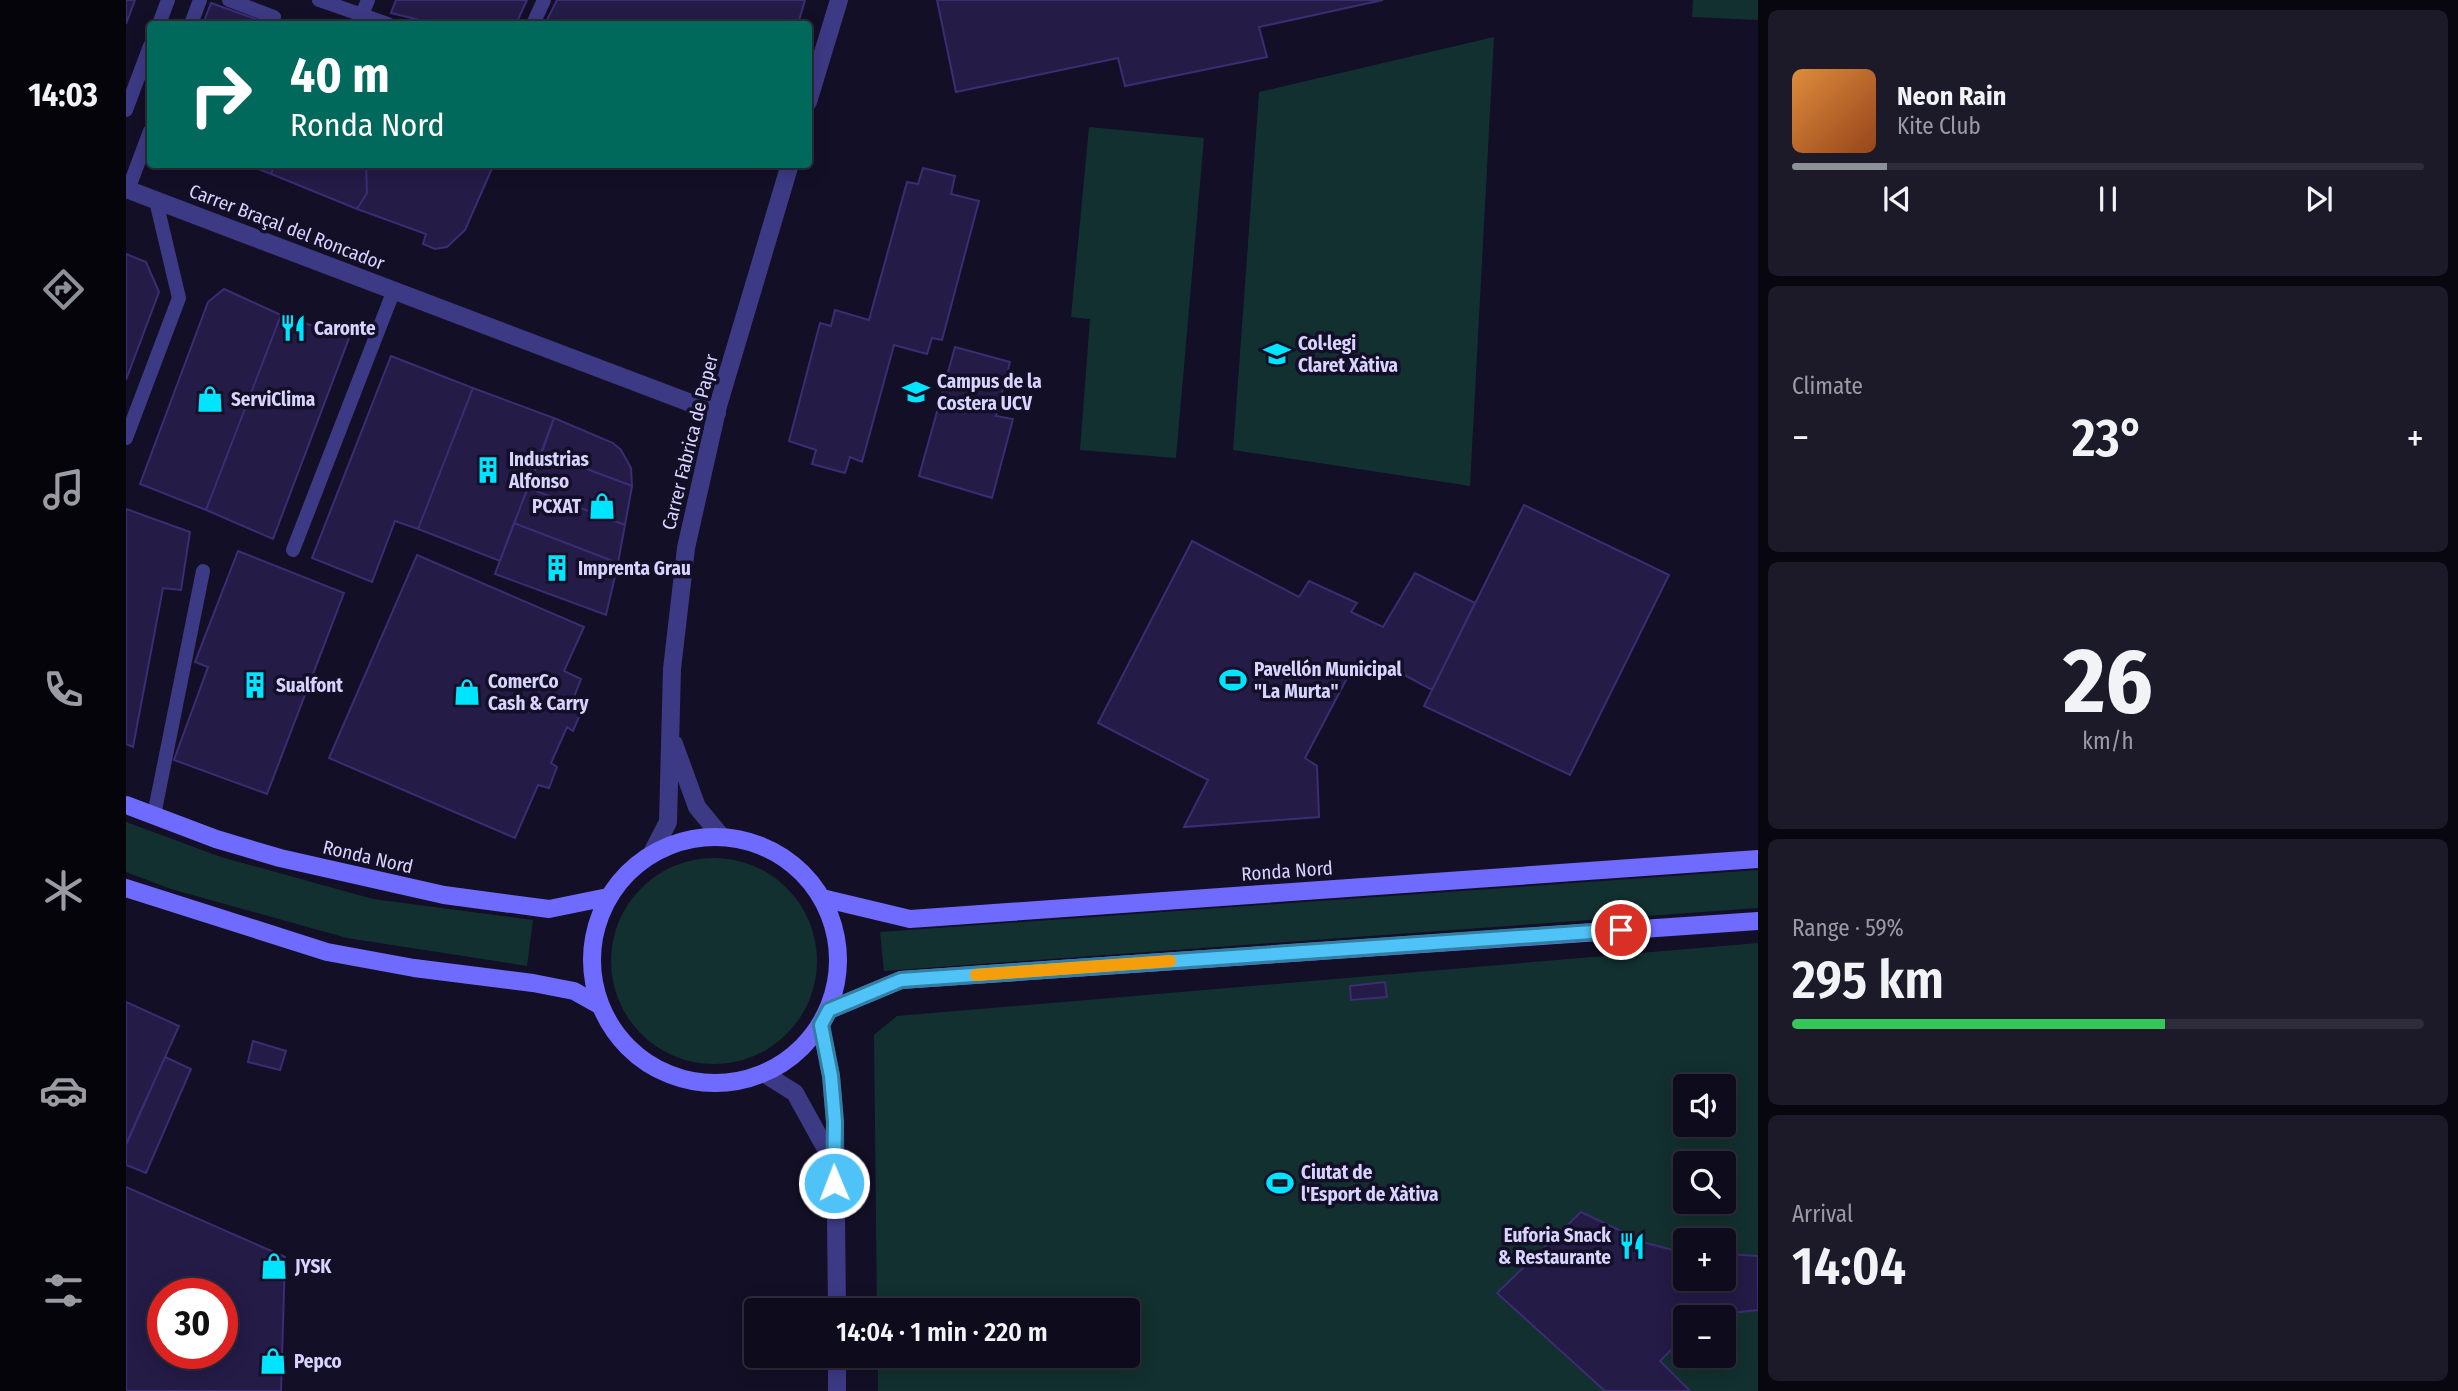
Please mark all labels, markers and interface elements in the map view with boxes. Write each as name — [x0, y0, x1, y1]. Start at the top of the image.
text: 40 m — [290, 46, 390, 105]
icon: right — [175, 49, 266, 140]
text: 14:03 — [28, 76, 98, 114]
text: Neon Rain — [1897, 81, 2006, 112]
text: Ronda Nord — [290, 106, 445, 144]
text: Kite Club — [1897, 112, 1981, 140]
street label: Carrer Braçal del Roncador — [186, 179, 388, 275]
icon: previous — [1878, 180, 1916, 218]
icon: pause — [2089, 180, 2127, 218]
icon: next — [2300, 180, 2338, 218]
icon: directions — [39, 265, 88, 314]
restaurant icon: Caronte — [278, 313, 308, 343]
place label: Caronte — [314, 317, 376, 340]
place label: Col·legi Claret Xàtiva — [1298, 332, 1398, 377]
school or university icon: Col·legi Claret Xàtiva — [1262, 339, 1292, 369]
street label: Carrer Fabrica de Paper — [657, 351, 723, 532]
place label: Campus de la Costera UCV — [937, 370, 1042, 415]
text: Climate — [1792, 372, 1863, 400]
school or university icon: Campus de la Costera UCV — [901, 377, 931, 407]
shop icon: ServiClima — [195, 384, 225, 414]
place label: ServiClima — [231, 388, 315, 411]
text: 23° — [2072, 407, 2144, 470]
text: − — [1792, 415, 1809, 461]
text: + — [2407, 415, 2424, 461]
place label: Industrias Alfonso — [508, 448, 590, 493]
building icon: Industrias Alfonso — [473, 455, 503, 485]
icon: music — [39, 465, 88, 514]
shop icon: PCXAT — [587, 491, 617, 521]
place label: PCXAT — [532, 495, 582, 518]
building icon: Imprenta Grau — [542, 553, 572, 583]
place label: Imprenta Grau — [578, 557, 691, 580]
text: 26 — [2063, 627, 2153, 736]
place label: Pavellón Municipal "La Murta" — [1254, 658, 1402, 703]
icon: phone — [39, 665, 88, 714]
sports icon: Pavellón Municipal "La Murta" — [1218, 665, 1248, 695]
building icon: Sualfont — [240, 670, 270, 700]
place label: ComerCo Cash & Carry — [488, 670, 590, 715]
place label: Sualfont — [276, 674, 343, 697]
shop icon: ComerCo Cash & Carry — [452, 677, 482, 707]
text: km/h — [2082, 727, 2134, 755]
street label: Ronda Nord — [321, 835, 415, 879]
street label: Ronda Nord — [1240, 856, 1334, 886]
icon: climate — [39, 866, 88, 915]
pin — [1591, 900, 1651, 960]
icon: arrive — [1602, 911, 1640, 949]
text: Range · 59% — [1792, 914, 1904, 942]
text: 295 km — [1792, 949, 1944, 1012]
icon: car — [39, 1066, 88, 1115]
map controls — [1673, 1074, 1736, 1368]
button: sound — [1673, 1074, 1736, 1137]
position arrow — [797, 1146, 871, 1220]
button: search — [1673, 1151, 1736, 1214]
place label: Ciutat de l'Esport de Xàtiva — [1301, 1161, 1438, 1206]
sports icon: Ciutat de l'Esport de Xàtiva — [1265, 1168, 1295, 1198]
text: Arrival — [1792, 1200, 1853, 1228]
place label: Euforia Snack & Restaurante — [1498, 1224, 1611, 1269]
button: + — [1673, 1228, 1736, 1291]
restaurant icon: Euforia Snack & Restaurante — [1617, 1231, 1647, 1261]
text: 14:04 — [1792, 1235, 1906, 1298]
shop icon: JYSK — [259, 1251, 289, 1281]
place label: JYSK — [294, 1255, 332, 1278]
icon: filters — [39, 1266, 88, 1315]
speed limit sign: 30 — [147, 1278, 238, 1369]
button: − — [1673, 1305, 1736, 1368]
text: 14:04 · 1 min · 220 m — [836, 1317, 1048, 1348]
shop icon: Pepco — [258, 1346, 288, 1376]
place label: Pepco — [294, 1350, 342, 1373]

